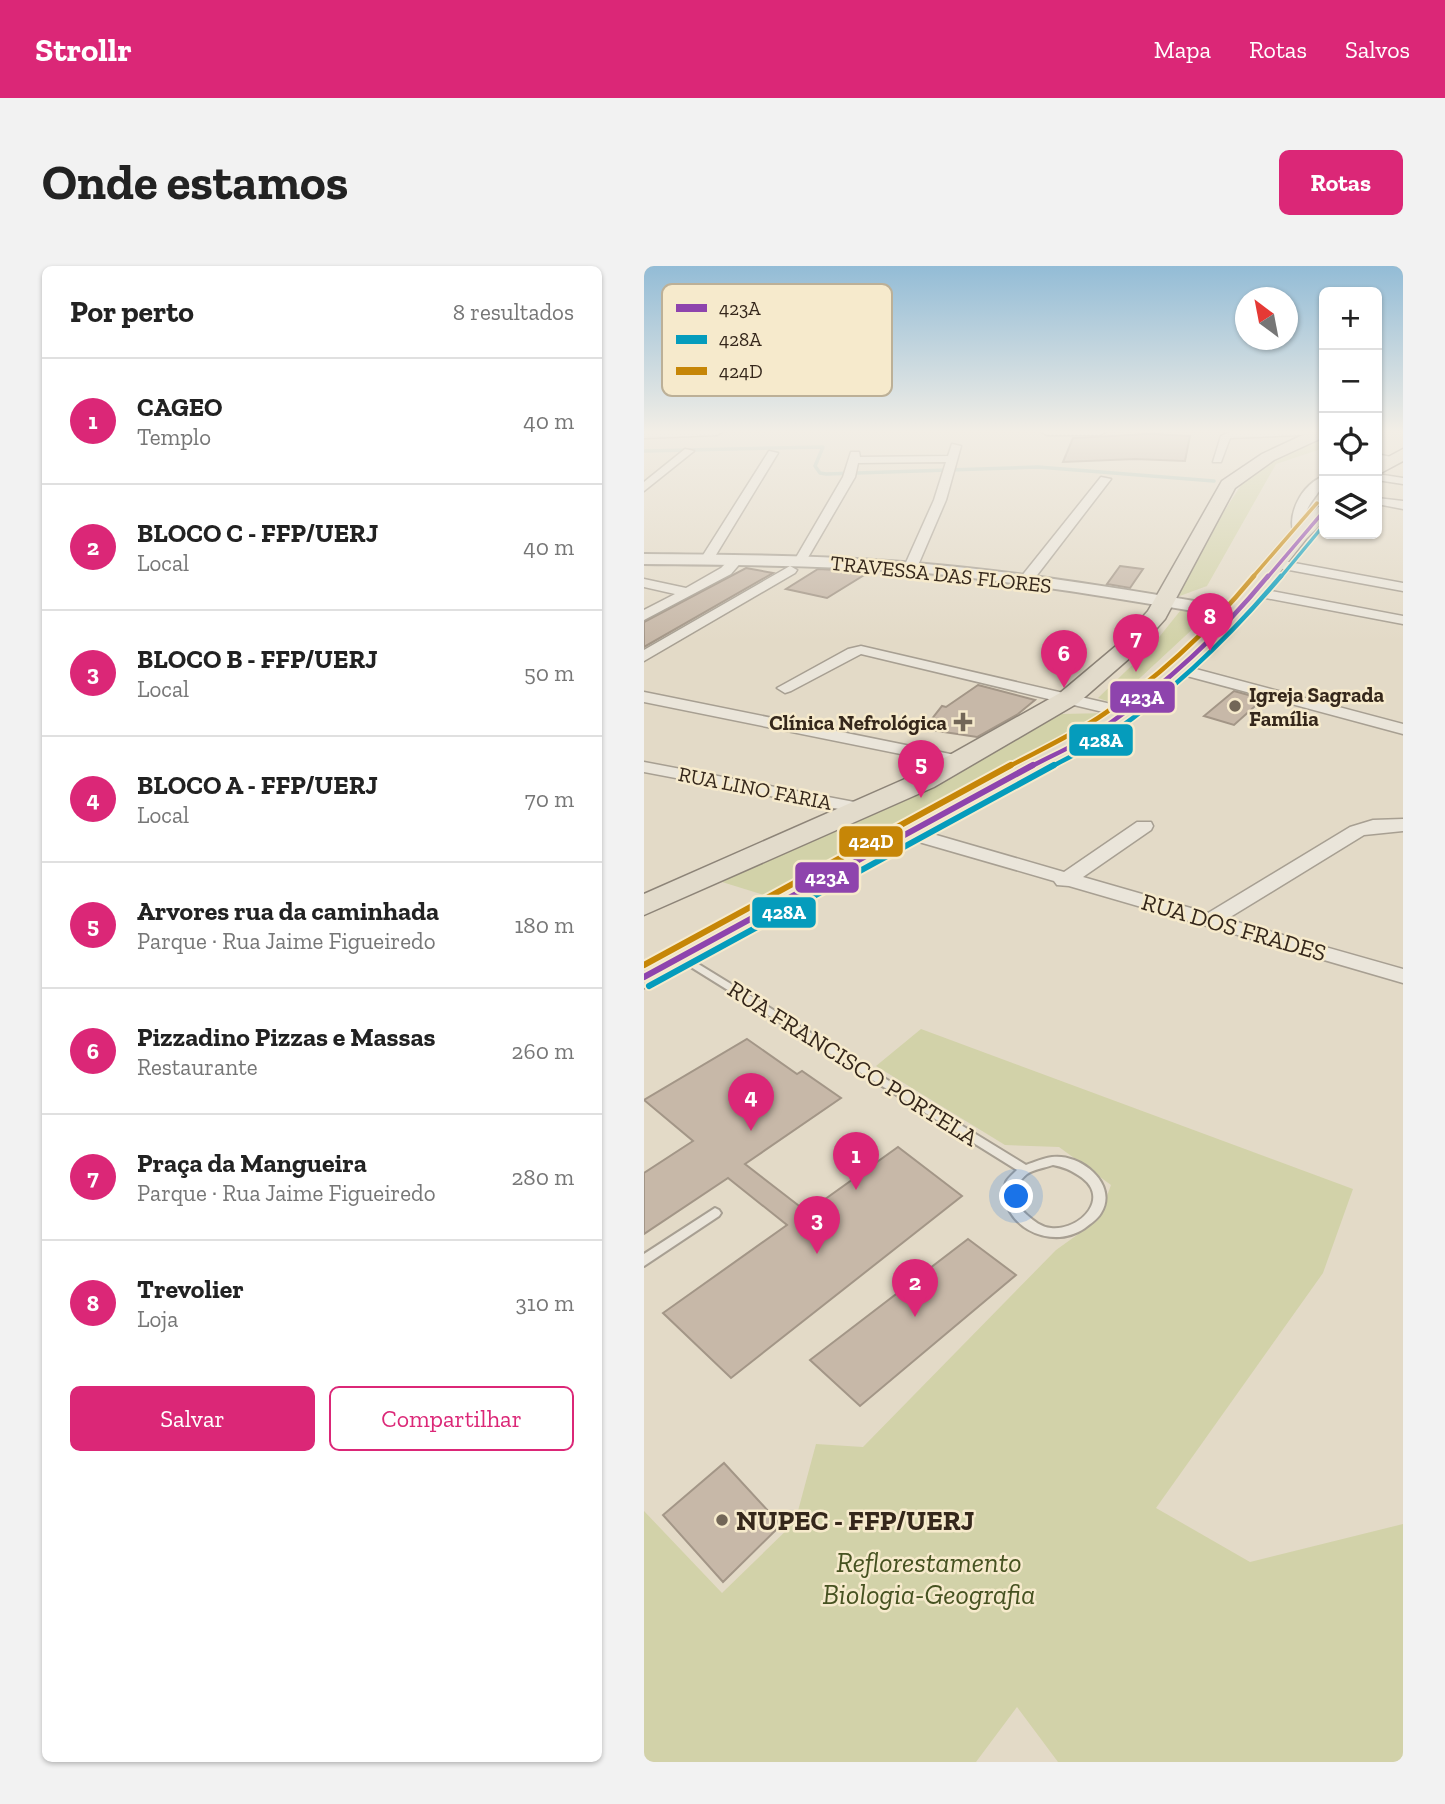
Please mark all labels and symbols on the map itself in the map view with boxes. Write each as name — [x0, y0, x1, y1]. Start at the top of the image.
legend — [662, 284, 892, 396]
north arrow — [1235, 287, 1298, 350]
text: 423A — [719, 297, 761, 320]
text: 428A — [719, 328, 762, 351]
text: 424D — [719, 360, 763, 383]
street label: TRAVESSA DAS FLORES — [829, 550, 1053, 598]
pin: 8 — [1187, 593, 1233, 651]
pin: 7 — [1113, 614, 1159, 672]
pin: 6 — [1041, 630, 1087, 688]
line badge: 423A — [1109, 680, 1176, 714]
place label: Igreja Sagrada Família — [1249, 682, 1385, 731]
text: 423A — [1120, 686, 1165, 709]
marker: Igreja Sagrada Família — [1227, 698, 1243, 714]
place label: Clínica Nefrológica — [769, 710, 947, 735]
marker: Clínica Nefrológica — [953, 712, 973, 732]
line badge: 428A — [1068, 723, 1134, 757]
text: 428A — [1079, 729, 1124, 752]
pin: 5 — [898, 740, 944, 798]
street label: RUA LINO FARIA — [676, 761, 834, 815]
line badge: 424D — [838, 825, 904, 858]
text: 424D — [848, 830, 894, 853]
line badge: 423A — [794, 861, 860, 894]
text: 423A — [805, 866, 850, 889]
street label: RUA DOS FRADES — [1138, 887, 1330, 967]
line badge: 428A — [751, 896, 817, 929]
text: 428A — [762, 901, 807, 924]
street label: RUA FRANCISCO PORTELA — [722, 974, 984, 1152]
pin: 4 — [728, 1073, 774, 1131]
pin: 1 — [833, 1132, 879, 1190]
your location — [999, 1179, 1033, 1213]
pin: 3 — [794, 1196, 840, 1254]
pin: 2 — [892, 1259, 938, 1317]
place label: NUPEC - FFP/UERJ — [736, 1504, 974, 1537]
marker: NUPEC - FFP/UERJ — [714, 1512, 730, 1528]
park label: Reflorestamento Biologia-Geografia — [823, 1546, 1035, 1611]

